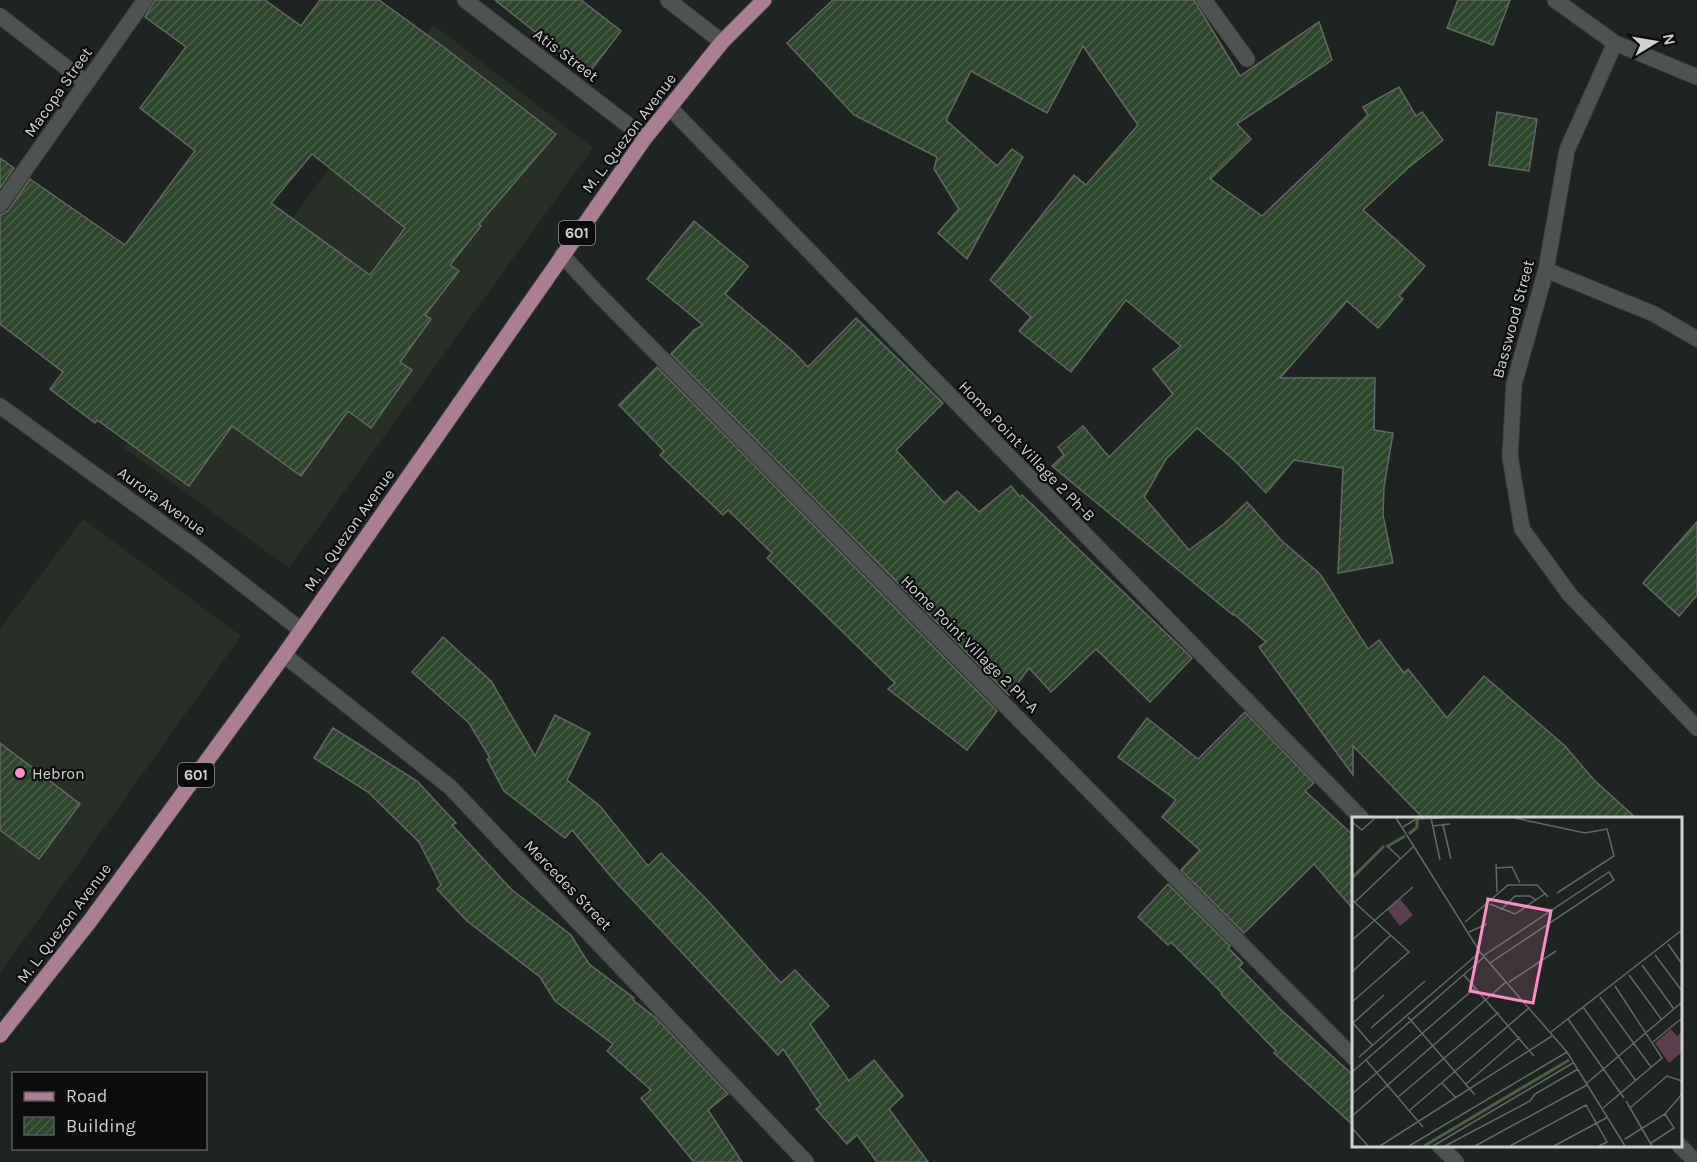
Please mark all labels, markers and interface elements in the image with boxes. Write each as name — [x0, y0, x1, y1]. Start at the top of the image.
north arrow — [1625, 12, 1685, 72]
street label: Atis Street — [530, 25, 602, 85]
text: N — [1659, 32, 1680, 47]
street label: Macopa Street — [20, 43, 96, 141]
street label: M. L. Quezon Avenue — [578, 69, 680, 197]
road number: 601 — [559, 221, 595, 245]
street label: Basswood Street — [1488, 258, 1538, 380]
street label: Home Point Village 2 Ph-B — [955, 377, 1099, 525]
street label: Aurora Avenue — [114, 463, 210, 539]
street label: M. L. Quezon Avenue — [300, 465, 398, 595]
street label: Home Point Village 2 Ph-A — [897, 571, 1043, 717]
road number: 601 — [178, 763, 214, 787]
place label: Hebron — [32, 764, 85, 783]
marker: Hebron — [13, 766, 27, 780]
inset map — [1352, 817, 1682, 1147]
street label: Mercedes Street — [520, 836, 616, 934]
street label: M. L. Quezon Avenue — [13, 859, 115, 987]
legend — [12, 1072, 207, 1150]
text: Road — [66, 1085, 107, 1107]
text: Building — [66, 1115, 136, 1137]

